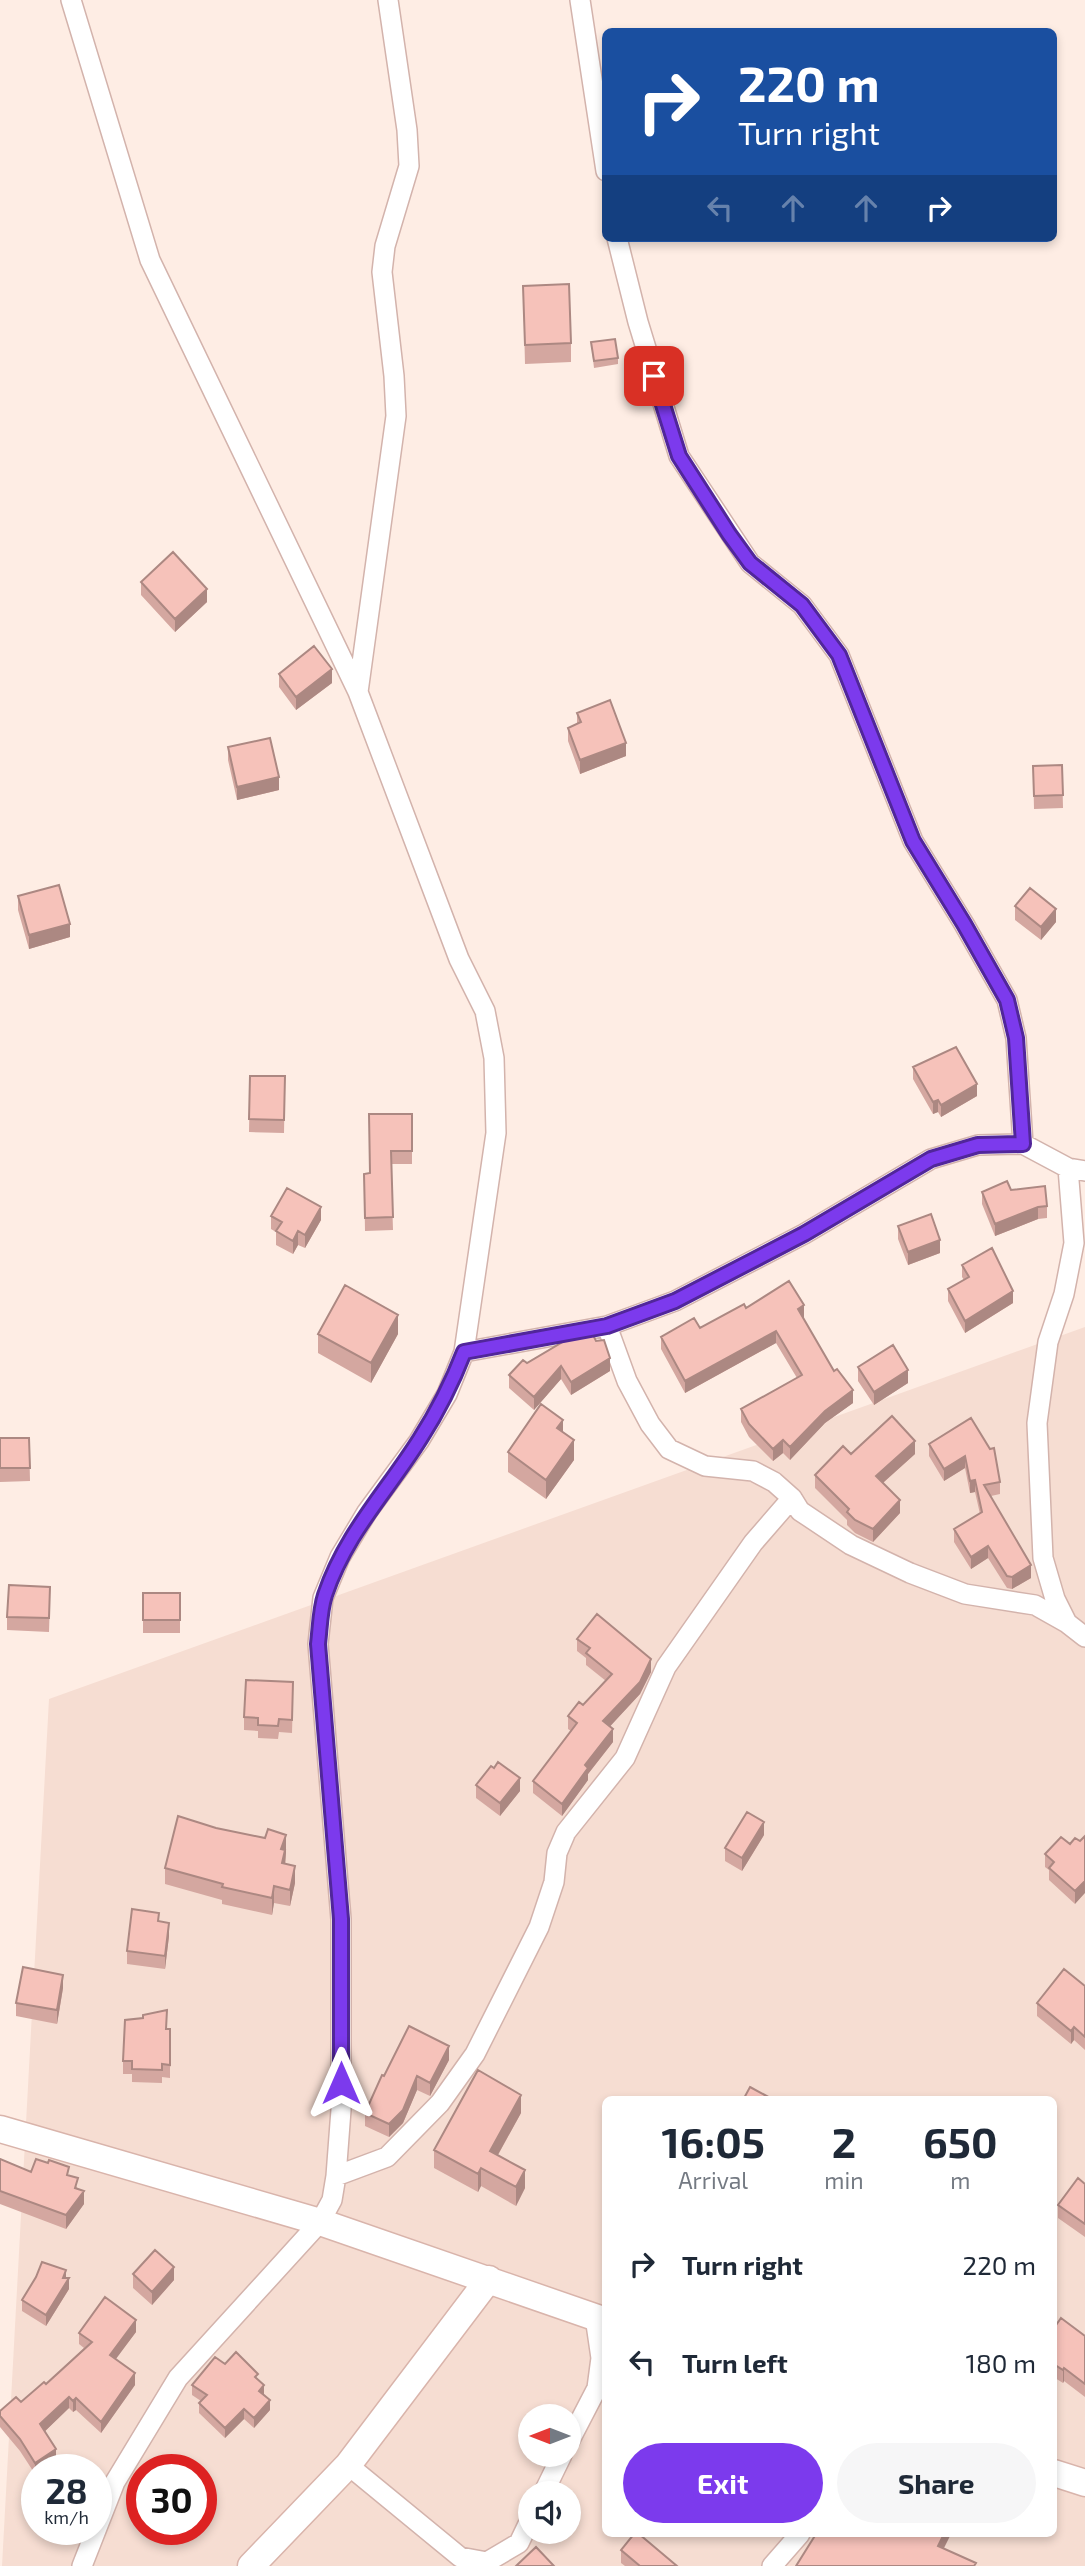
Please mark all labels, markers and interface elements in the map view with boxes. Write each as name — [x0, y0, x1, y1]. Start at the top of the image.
text: 220 m — [738, 53, 880, 112]
icon: right — [623, 56, 714, 147]
text: Turn right — [738, 113, 880, 151]
icon: left — [701, 189, 739, 227]
icon: ahead — [774, 189, 812, 227]
icon: ahead — [847, 189, 885, 227]
icon: right — [920, 189, 958, 227]
pin — [624, 346, 684, 406]
icon: arrive — [635, 357, 673, 395]
position arrow — [304, 2046, 378, 2120]
text: 16:05 — [661, 2116, 765, 2166]
text: 2 — [832, 2116, 856, 2166]
text: 650 — [923, 2116, 998, 2166]
text: Arrival — [678, 2166, 748, 2194]
text: min — [824, 2166, 864, 2194]
text: m — [950, 2166, 970, 2194]
icon: right — [623, 2245, 661, 2283]
text: Turn right — [682, 2249, 803, 2280]
text: 220 m — [963, 2249, 1036, 2280]
icon: left — [623, 2343, 661, 2381]
text: Turn left — [682, 2347, 788, 2378]
text: 180 m — [966, 2347, 1036, 2378]
north arrow — [518, 2404, 581, 2468]
map controls — [518, 2404, 581, 2544]
button: Exit — [623, 2443, 823, 2523]
button: Share — [837, 2443, 1036, 2523]
speed limit sign: 30 — [126, 2454, 217, 2545]
text: 28 — [45, 2469, 88, 2511]
button: sound — [518, 2481, 581, 2544]
text: km/h — [44, 2506, 89, 2528]

